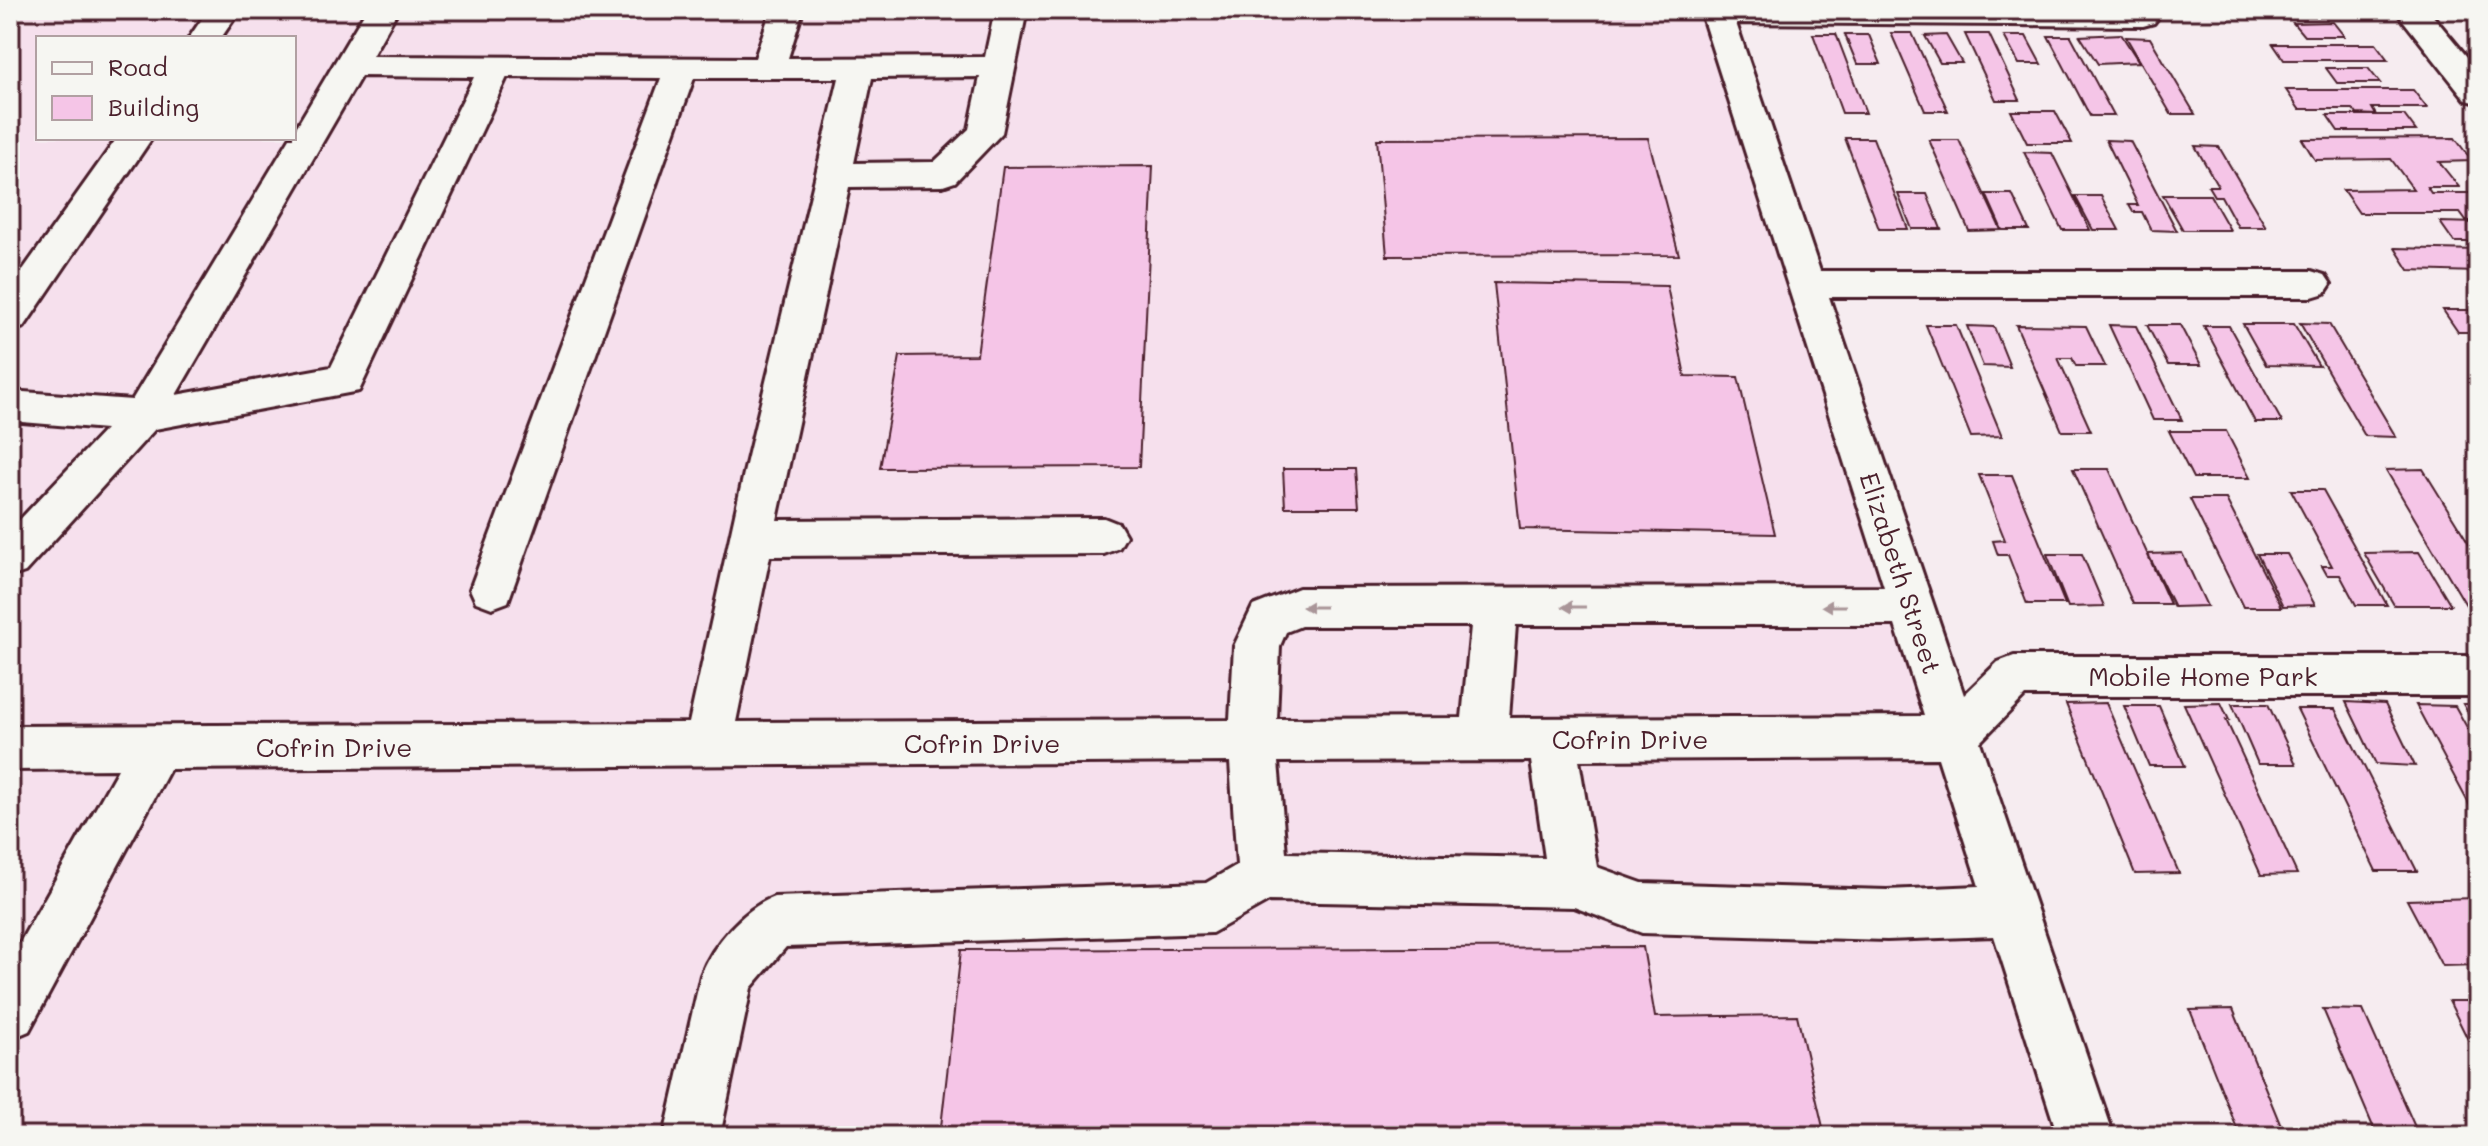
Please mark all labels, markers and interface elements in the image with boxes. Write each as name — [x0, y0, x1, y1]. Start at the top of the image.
legend — [36, 36, 296, 140]
text: Road — [108, 51, 168, 82]
text: Building — [108, 91, 199, 122]
street label: Elizabeth Street — [1852, 468, 1950, 678]
one-way arrow — [1821, 600, 1846, 612]
one-way arrow — [1301, 601, 1326, 613]
one-way arrow — [1561, 601, 1586, 613]
street label: Mobile Home Park — [2088, 659, 2318, 693]
street label: Cofrin Drive — [1552, 722, 1708, 756]
street label: Cofrin Drive — [904, 726, 1060, 760]
street label: Cofrin Drive — [256, 730, 412, 764]

